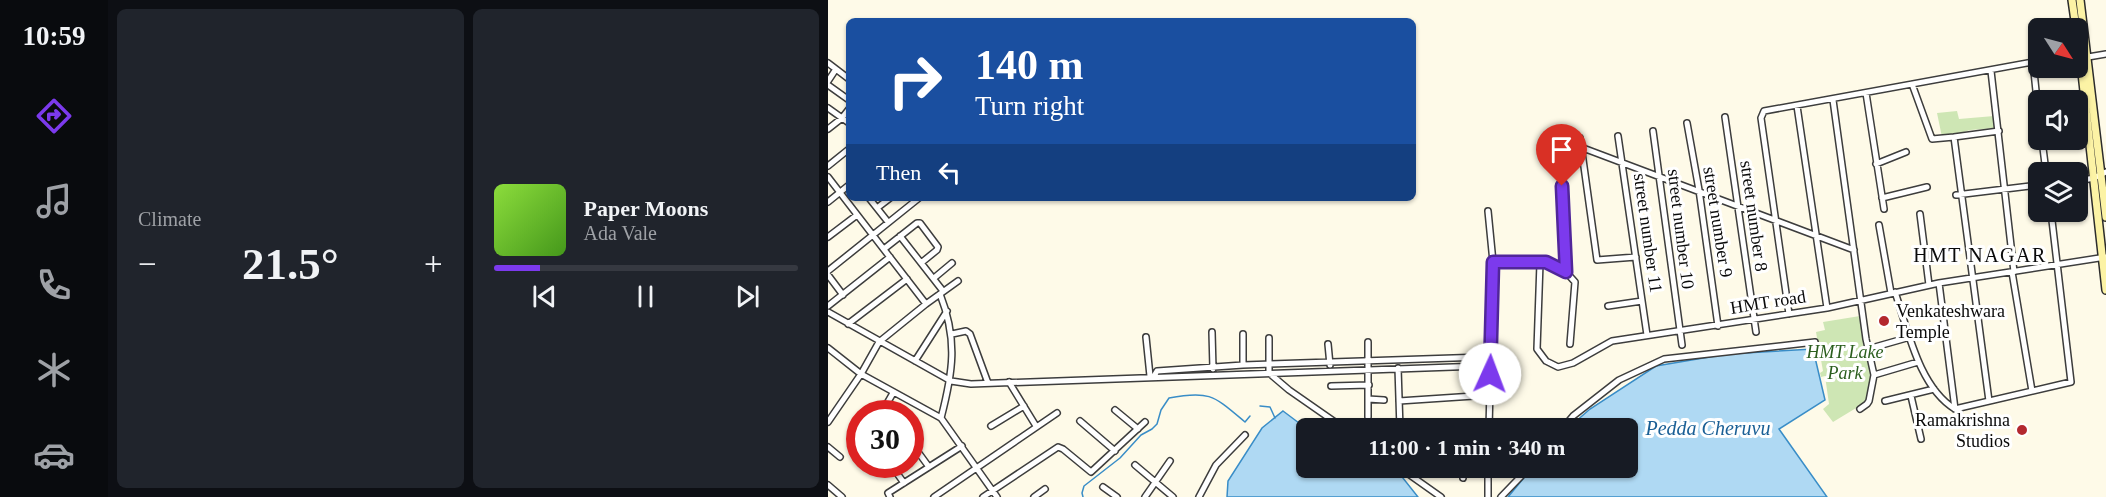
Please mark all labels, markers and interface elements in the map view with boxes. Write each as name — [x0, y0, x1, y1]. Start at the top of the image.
north arrow — [2028, 18, 2088, 78]
map controls — [2028, 18, 2088, 222]
text: 10:59 — [23, 21, 86, 51]
icon: right — [876, 42, 954, 120]
text: 140 m — [975, 42, 1084, 88]
button: sound — [2028, 90, 2088, 150]
text: Turn right — [975, 91, 1084, 121]
icon: directions — [33, 95, 75, 137]
pin — [1536, 124, 1587, 186]
icon: arrive — [1545, 133, 1578, 166]
icon: left — [933, 156, 966, 189]
street label: street number 8 — [1736, 159, 1772, 273]
text: Then — [876, 160, 921, 185]
button: layers — [2028, 162, 2088, 222]
street label: street number 9 — [1699, 165, 1737, 279]
street label: street number 10 — [1664, 168, 1698, 290]
street label: street number 11 — [1630, 172, 1666, 294]
icon: music — [33, 180, 75, 222]
text: Paper Moons — [584, 196, 708, 221]
text: Climate — [138, 208, 201, 230]
text: Ada Vale — [584, 222, 657, 244]
text: 21.5° — [242, 239, 339, 289]
district label: HMT NAGAR — [1913, 244, 2047, 266]
text: − — [138, 246, 157, 282]
text: + — [424, 246, 443, 282]
icon: phone — [33, 264, 75, 306]
icon: previous — [528, 280, 561, 313]
icon: pause — [629, 280, 662, 313]
icon: next — [731, 280, 764, 313]
street label: HMT road — [1729, 286, 1807, 318]
place label: Venkateshwara Temple — [1896, 301, 2005, 342]
marker: Venkateshwara Temple — [1877, 314, 1891, 328]
position arrow — [1458, 342, 1522, 406]
park label: HMT Lake Park — [1805, 342, 1884, 383]
icon: climate — [33, 349, 75, 391]
speed limit sign: 30 — [846, 400, 924, 478]
place label: Ramakrishna Studios — [1915, 410, 2010, 451]
water label: Pedda Cheruvu — [1645, 417, 1770, 439]
marker: Ramakrishna Studios — [2015, 423, 2029, 437]
icon: car — [33, 434, 75, 476]
text: 11:00 · 1 min · 340 m — [1369, 435, 1565, 460]

